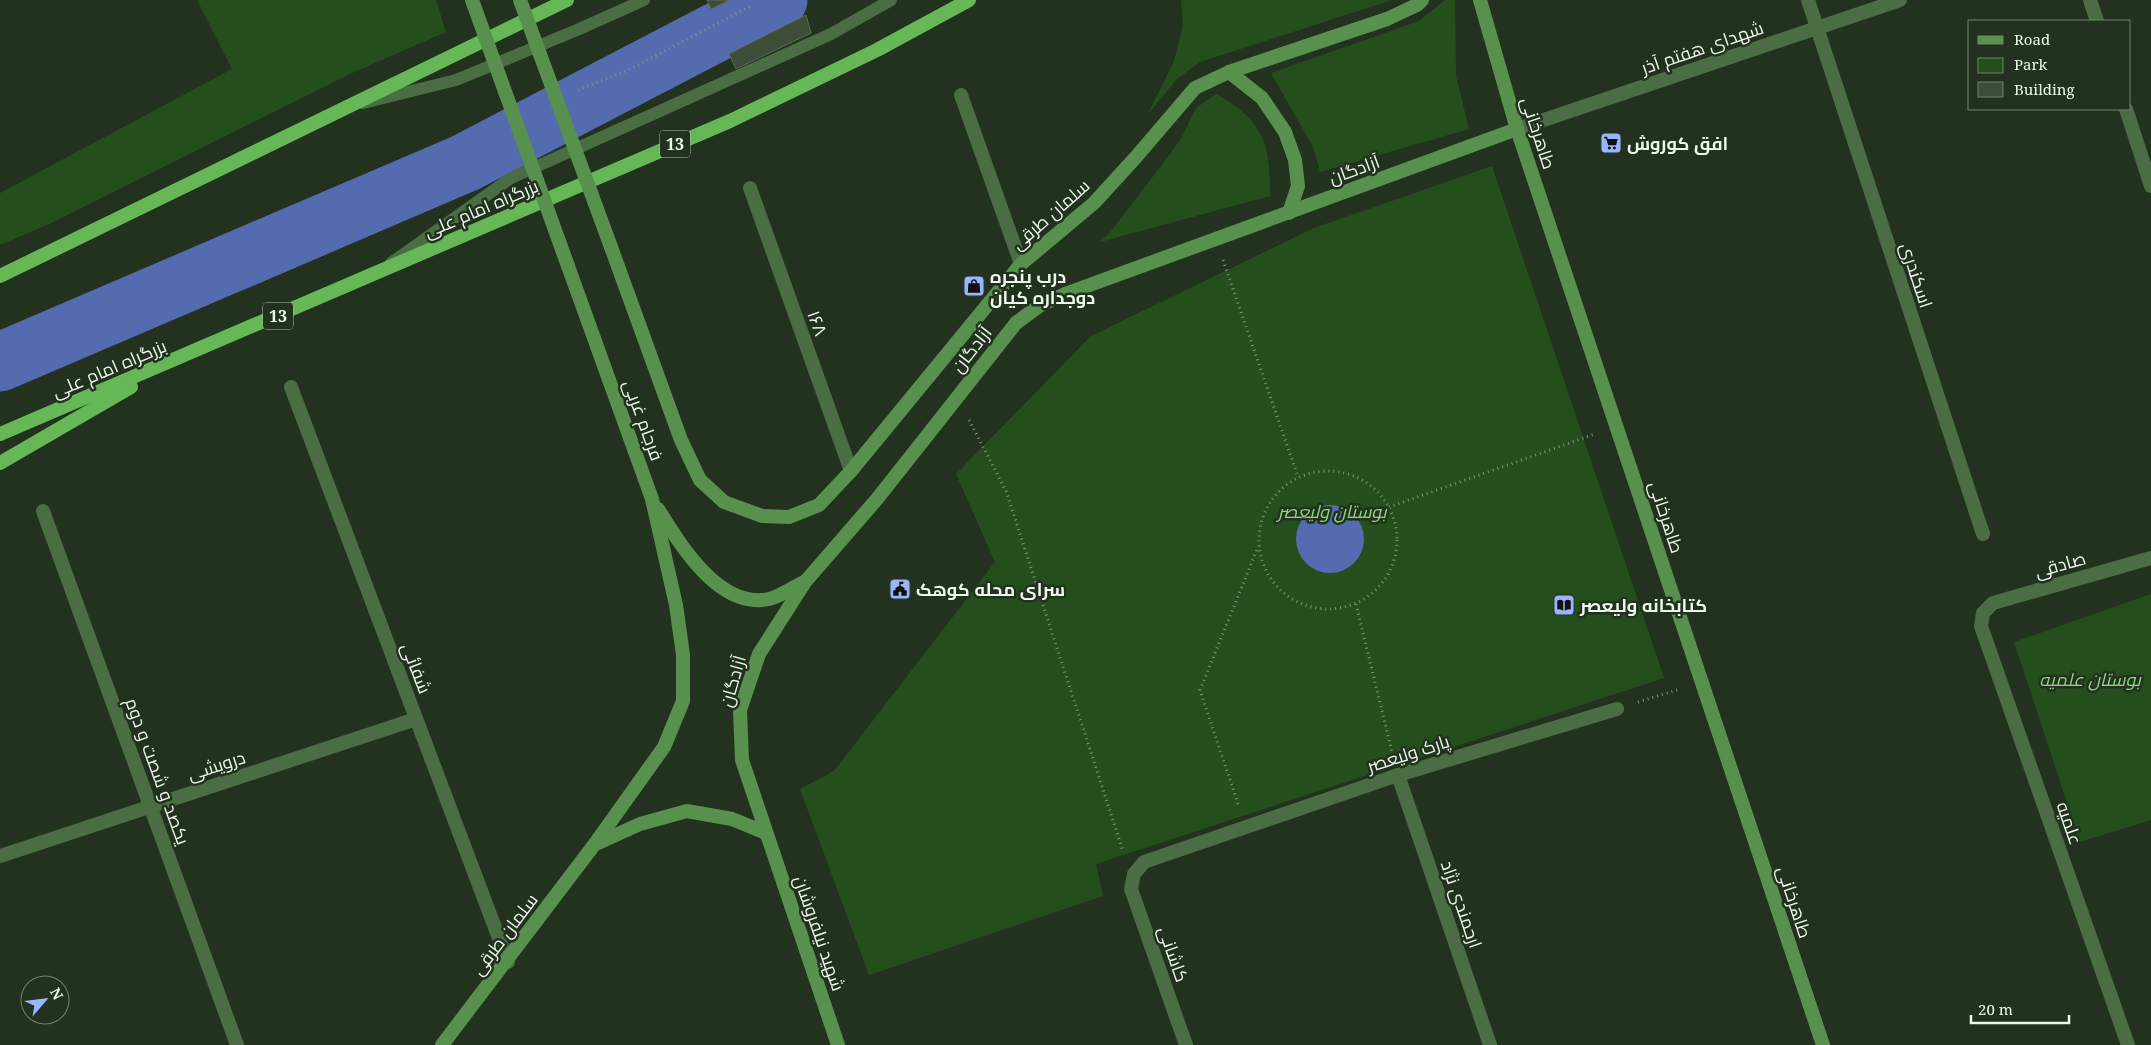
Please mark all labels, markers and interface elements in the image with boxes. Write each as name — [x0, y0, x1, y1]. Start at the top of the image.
street label: شهدای هفتم آذر — [1637, 15, 1767, 80]
legend — [1968, 20, 2131, 110]
text: Road — [2014, 29, 2050, 49]
text: Park — [2014, 54, 2048, 74]
text: Building — [2014, 79, 2075, 99]
street label: طاهرخانی — [1516, 94, 1562, 172]
road number: 13 — [660, 130, 690, 158]
supermarket icon: افق کوروش — [1599, 131, 1623, 155]
place label: افق کوروش — [1627, 131, 1728, 155]
street label: آزادگان — [1325, 149, 1383, 189]
street label: بزرگراه امام علی — [420, 173, 542, 244]
street label: سلمان طرقی — [1006, 173, 1094, 255]
street label: اسکندری — [1895, 239, 1939, 311]
place label: درب پنجره دوجداره کیان — [990, 264, 1095, 309]
shop icon: درب پنجره دوجداره کیان — [962, 274, 986, 298]
road number: 13 — [263, 302, 293, 330]
street label: ۱۶۸ — [802, 307, 834, 339]
street label: آزادگان — [945, 321, 997, 377]
street label: بزرگراه امام علی — [48, 333, 170, 404]
street label: فرجام غربی — [617, 376, 670, 464]
street label: طاهرخانی — [1644, 478, 1690, 556]
park label: بوستان ولیعصر — [1275, 499, 1388, 523]
street label: صادقی — [2032, 545, 2088, 583]
public building icon: سرای محله کوهک — [888, 577, 912, 601]
place label: سرای محله کوهک — [916, 577, 1065, 601]
library icon: کتابخانه ولیعصر — [1552, 593, 1576, 617]
place label: کتابخانه ولیعصر — [1579, 593, 1707, 617]
street label: شفائی — [396, 639, 438, 697]
street label: آزادگان — [713, 652, 751, 710]
park label: بوستان علمیه — [2039, 667, 2142, 691]
street label: یکصد و شصت و دوم — [119, 694, 196, 848]
street label: پارک ولیعصر — [1363, 728, 1453, 779]
street label: درویشی — [184, 744, 248, 786]
street label: علمیه — [2051, 798, 2089, 848]
street label: ارجمندی نژاد — [1436, 857, 1488, 951]
street label: طاهرخانی — [1772, 863, 1818, 941]
street label: شهید نیلفروشان — [789, 872, 851, 994]
street label: سلمان طرقی — [465, 888, 543, 980]
street label: کاشانی — [1153, 923, 1195, 985]
north arrow — [20, 975, 70, 1025]
text: N — [46, 984, 68, 1003]
scale bar — [1971, 992, 2068, 1024]
text: 20 m — [1978, 999, 2013, 1019]

